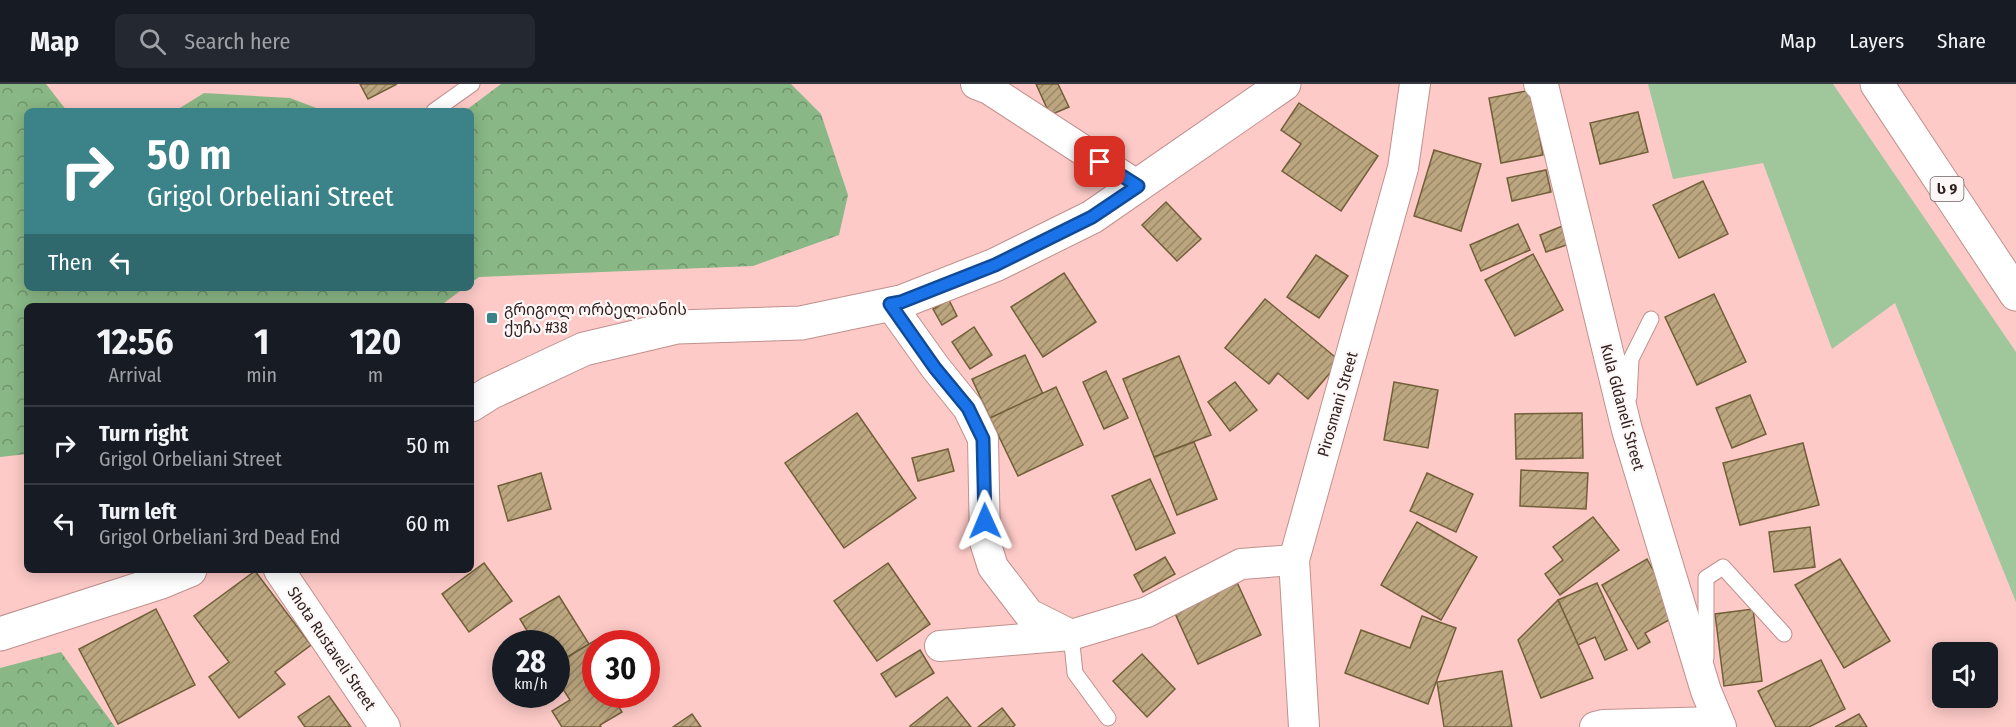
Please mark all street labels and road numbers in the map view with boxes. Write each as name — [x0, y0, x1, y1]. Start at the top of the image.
road number: ს 9 — [1930, 177, 1964, 201]
street label: Kula Gldaneli Street — [1597, 342, 1649, 473]
street label: Pirosmani Street — [1313, 349, 1362, 459]
street label: Shota Rustaveli Street — [283, 583, 380, 714]

